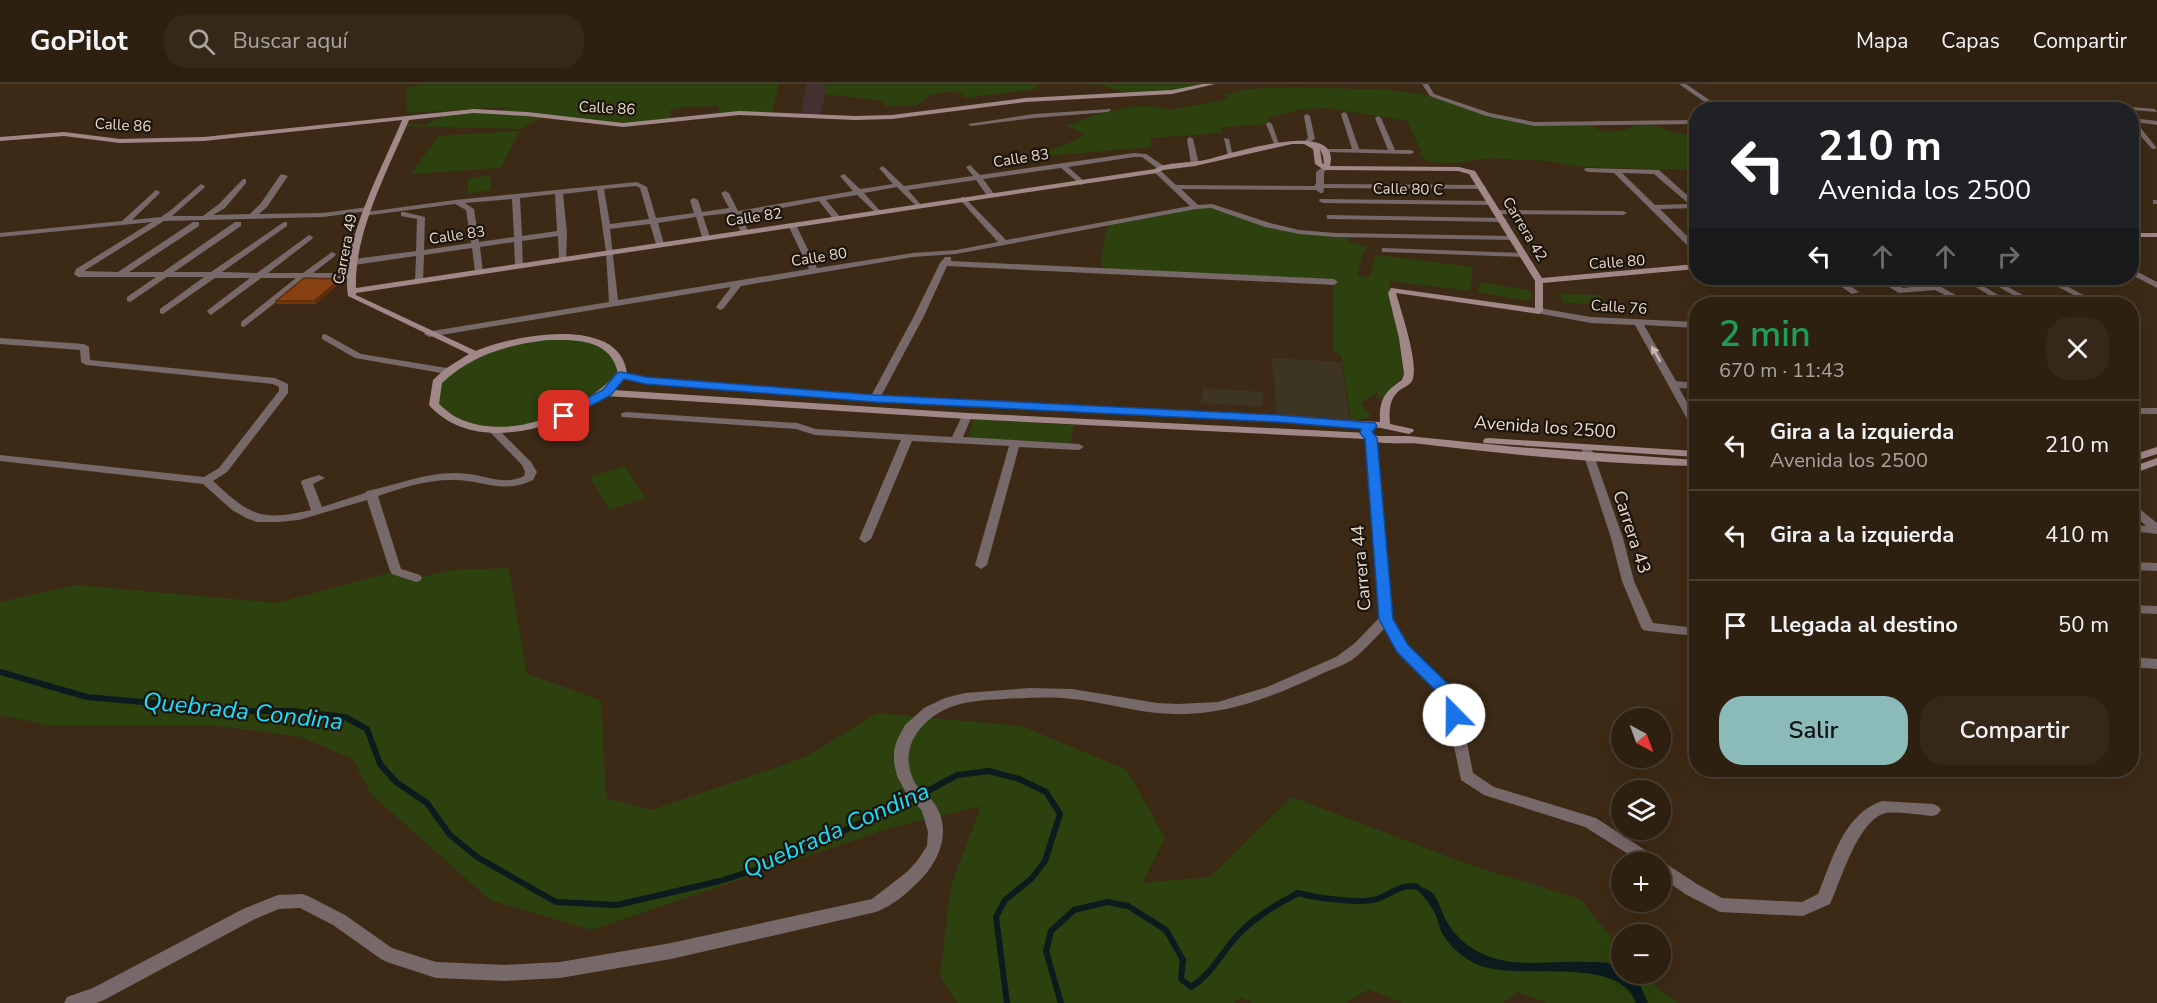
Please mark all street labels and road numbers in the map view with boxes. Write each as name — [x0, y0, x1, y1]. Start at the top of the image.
street label: Calle 86 — [578, 97, 636, 119]
street label: Calle 86 — [94, 114, 152, 136]
street label: Calle 83 — [992, 144, 1050, 172]
street label: Calle 80 C — [1373, 178, 1443, 200]
street label: Carrera 42 — [1498, 193, 1552, 265]
street label: Calle 82 — [725, 203, 783, 231]
street label: Carrera 49 — [328, 212, 362, 286]
street label: Calle 83 — [428, 221, 486, 249]
street label: Calle 80 — [790, 243, 848, 271]
street label: Calle 80 — [1588, 250, 1646, 274]
street label: Calle 76 — [1590, 295, 1648, 319]
street label: Avenida los 2500 — [1473, 410, 1617, 444]
street label: Carrera 43 — [1607, 487, 1657, 577]
street label: Carrera 44 — [1345, 524, 1377, 612]

